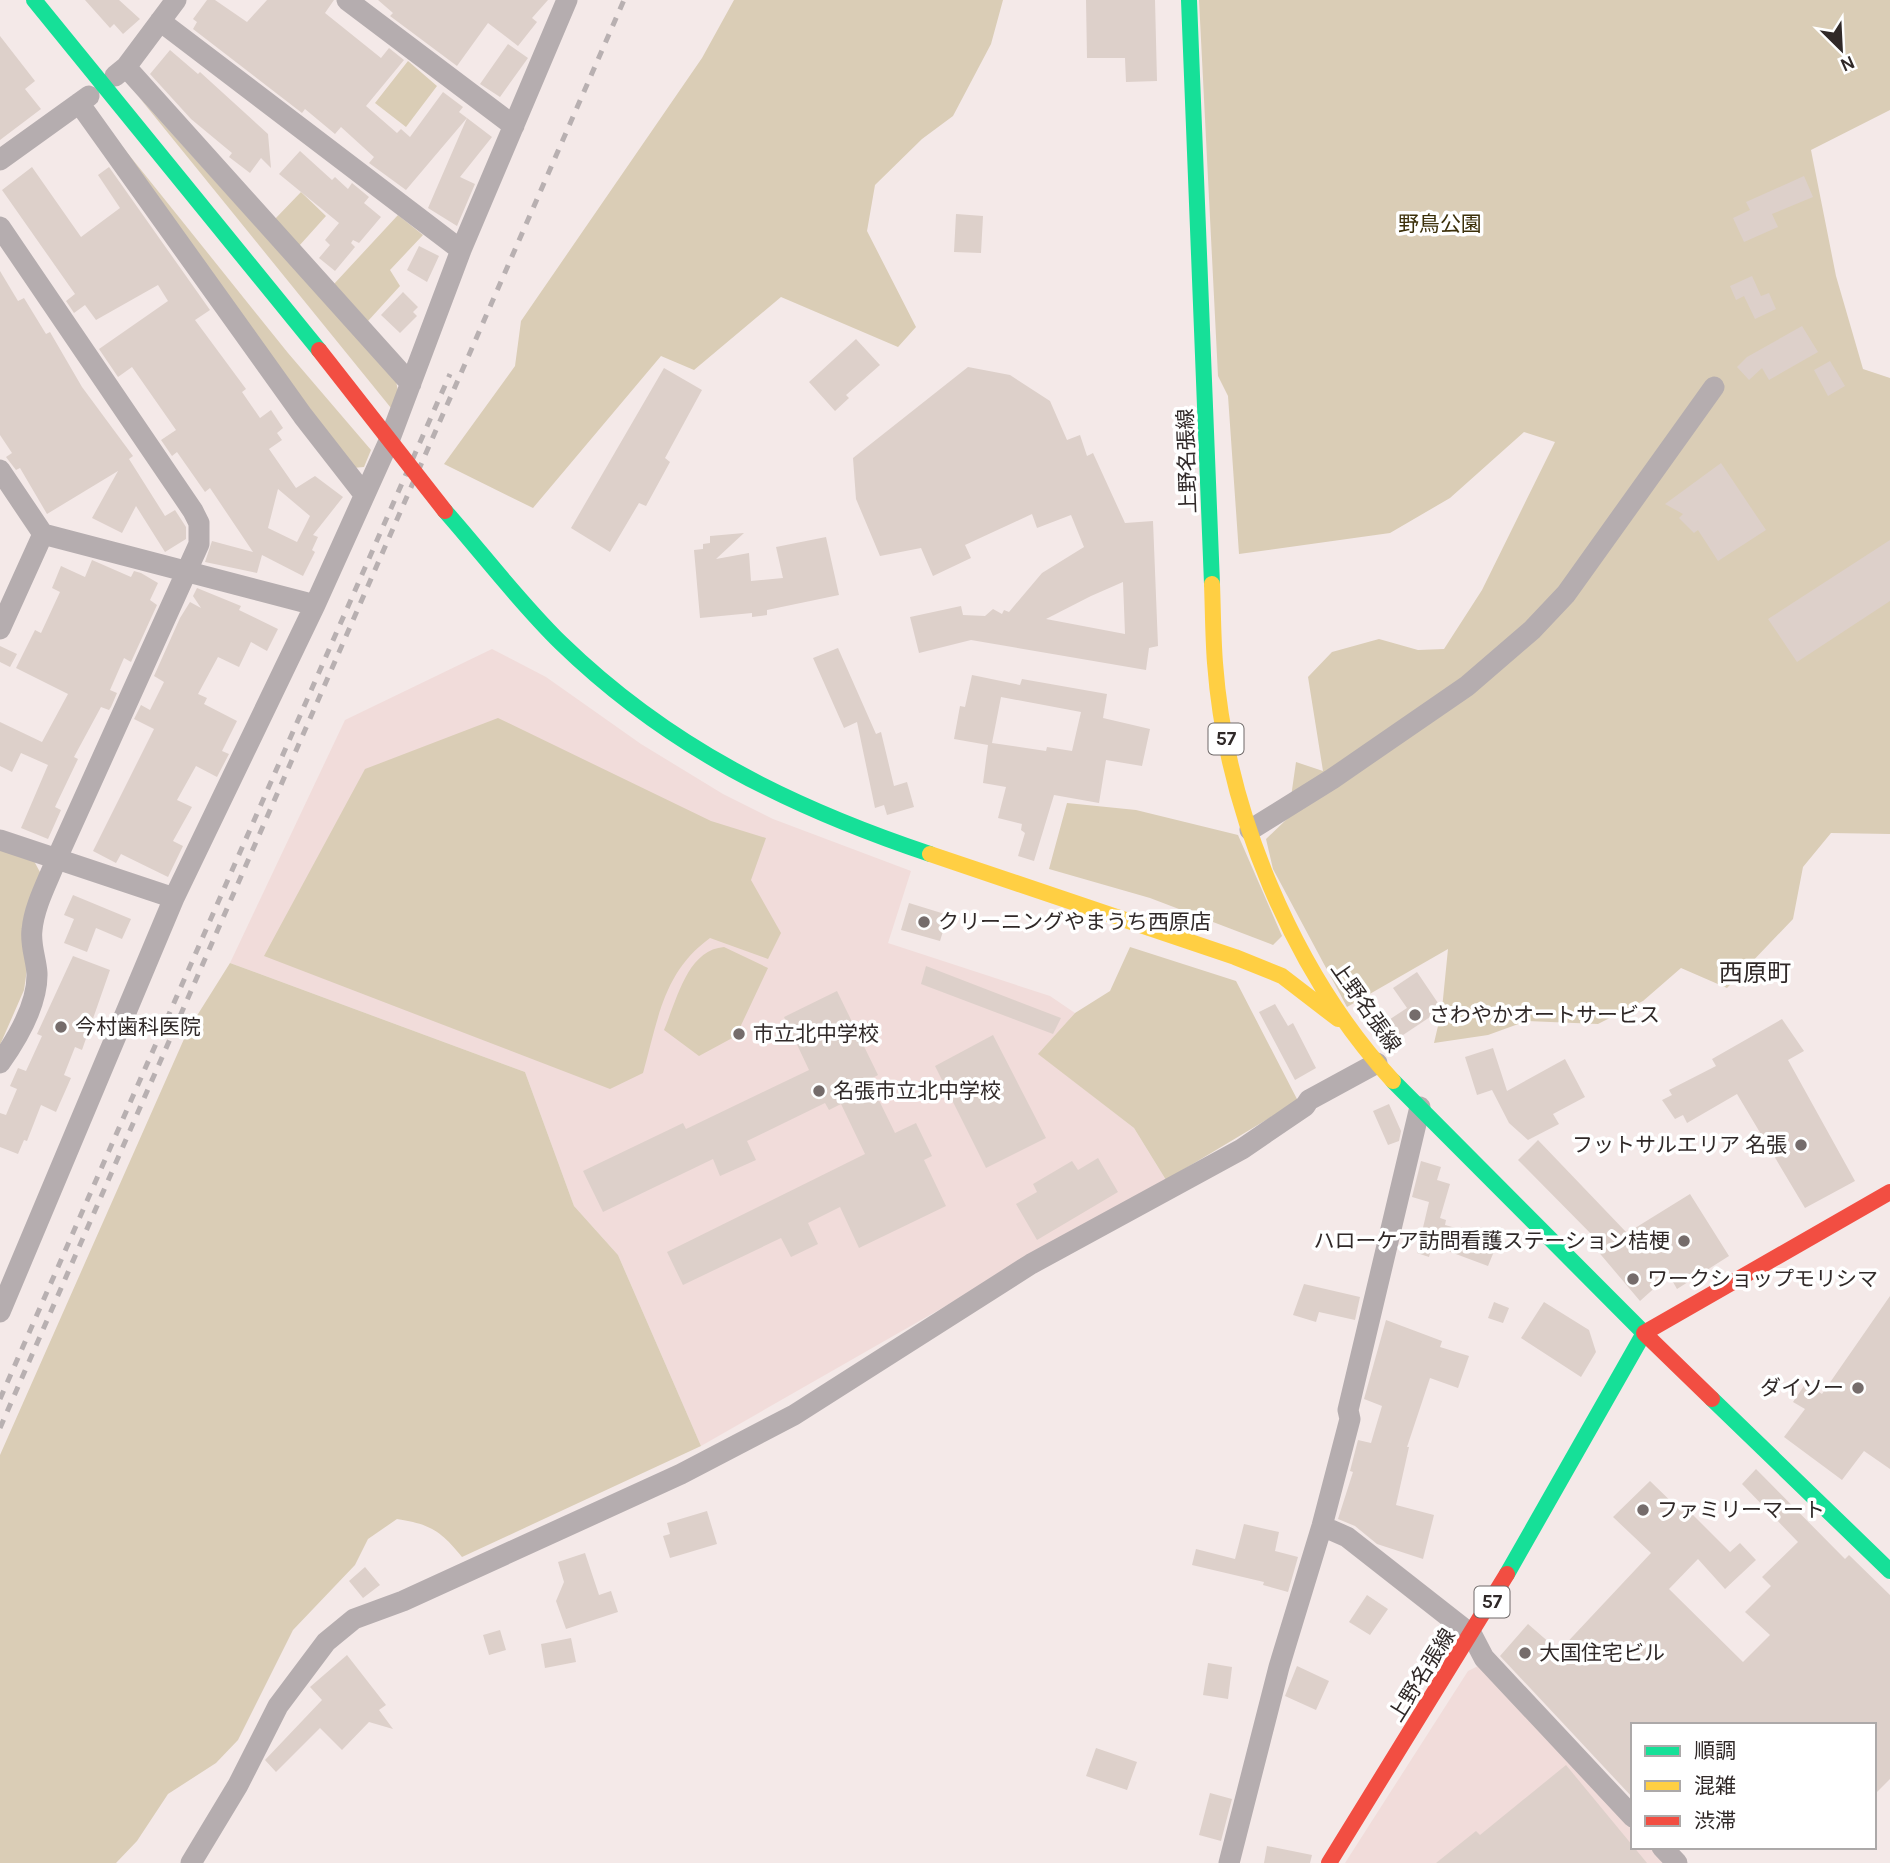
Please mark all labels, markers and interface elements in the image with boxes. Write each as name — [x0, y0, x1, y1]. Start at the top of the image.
north arrow — [1806, 14, 1876, 84]
text: N — [1837, 51, 1858, 76]
park label: 野鳥公園 — [1398, 212, 1482, 236]
street label: 上野名張線 — [1173, 408, 1201, 514]
road number: 57 — [1208, 724, 1244, 754]
place label: クリーニングやまうち西原店 — [938, 910, 1211, 934]
marker: クリーニングやまうち西原店 — [916, 914, 932, 930]
street label: 上野名張線 — [1326, 957, 1406, 1057]
district label: 西原町 — [1719, 959, 1791, 987]
place label: さわやかオートサービス — [1429, 1003, 1660, 1027]
marker: さわやかオートサービス — [1407, 1007, 1423, 1023]
place label: 今村歯科医院 — [75, 1015, 201, 1039]
marker: 今村歯科医院 — [53, 1019, 69, 1035]
place label: 市立北中学校 — [753, 1022, 879, 1046]
marker: 市立北中学校 — [731, 1026, 747, 1042]
place label: 名張市立北中学校 — [833, 1079, 1001, 1103]
marker: 名張市立北中学校 — [811, 1083, 827, 1099]
place label: フットサルエリア 名張 — [1572, 1133, 1787, 1157]
marker: フットサルエリア 名張 — [1793, 1137, 1809, 1153]
place label: ハローケア訪問看護ステーション桔梗 — [1313, 1229, 1670, 1253]
marker: ハローケア訪問看護ステーション桔梗 — [1676, 1233, 1692, 1249]
place label: ワークショップモリシマ — [1647, 1267, 1878, 1291]
marker: ワークショップモリシマ — [1625, 1271, 1641, 1287]
place label: ダイソー — [1760, 1376, 1844, 1400]
marker: ダイソー — [1850, 1380, 1866, 1396]
place label: ファミリーマート — [1657, 1498, 1825, 1522]
marker: ファミリーマート — [1635, 1502, 1651, 1518]
road number: 57 — [1474, 1586, 1510, 1618]
street label: 上野名張線 — [1384, 1624, 1460, 1726]
place label: 大国住宅ビル — [1539, 1641, 1665, 1665]
marker: 大国住宅ビル — [1517, 1645, 1533, 1661]
legend — [1631, 1723, 1876, 1849]
text: 順調 — [1694, 1739, 1736, 1763]
text: 混雑 — [1694, 1774, 1736, 1798]
text: 渋滞 — [1694, 1809, 1736, 1833]

